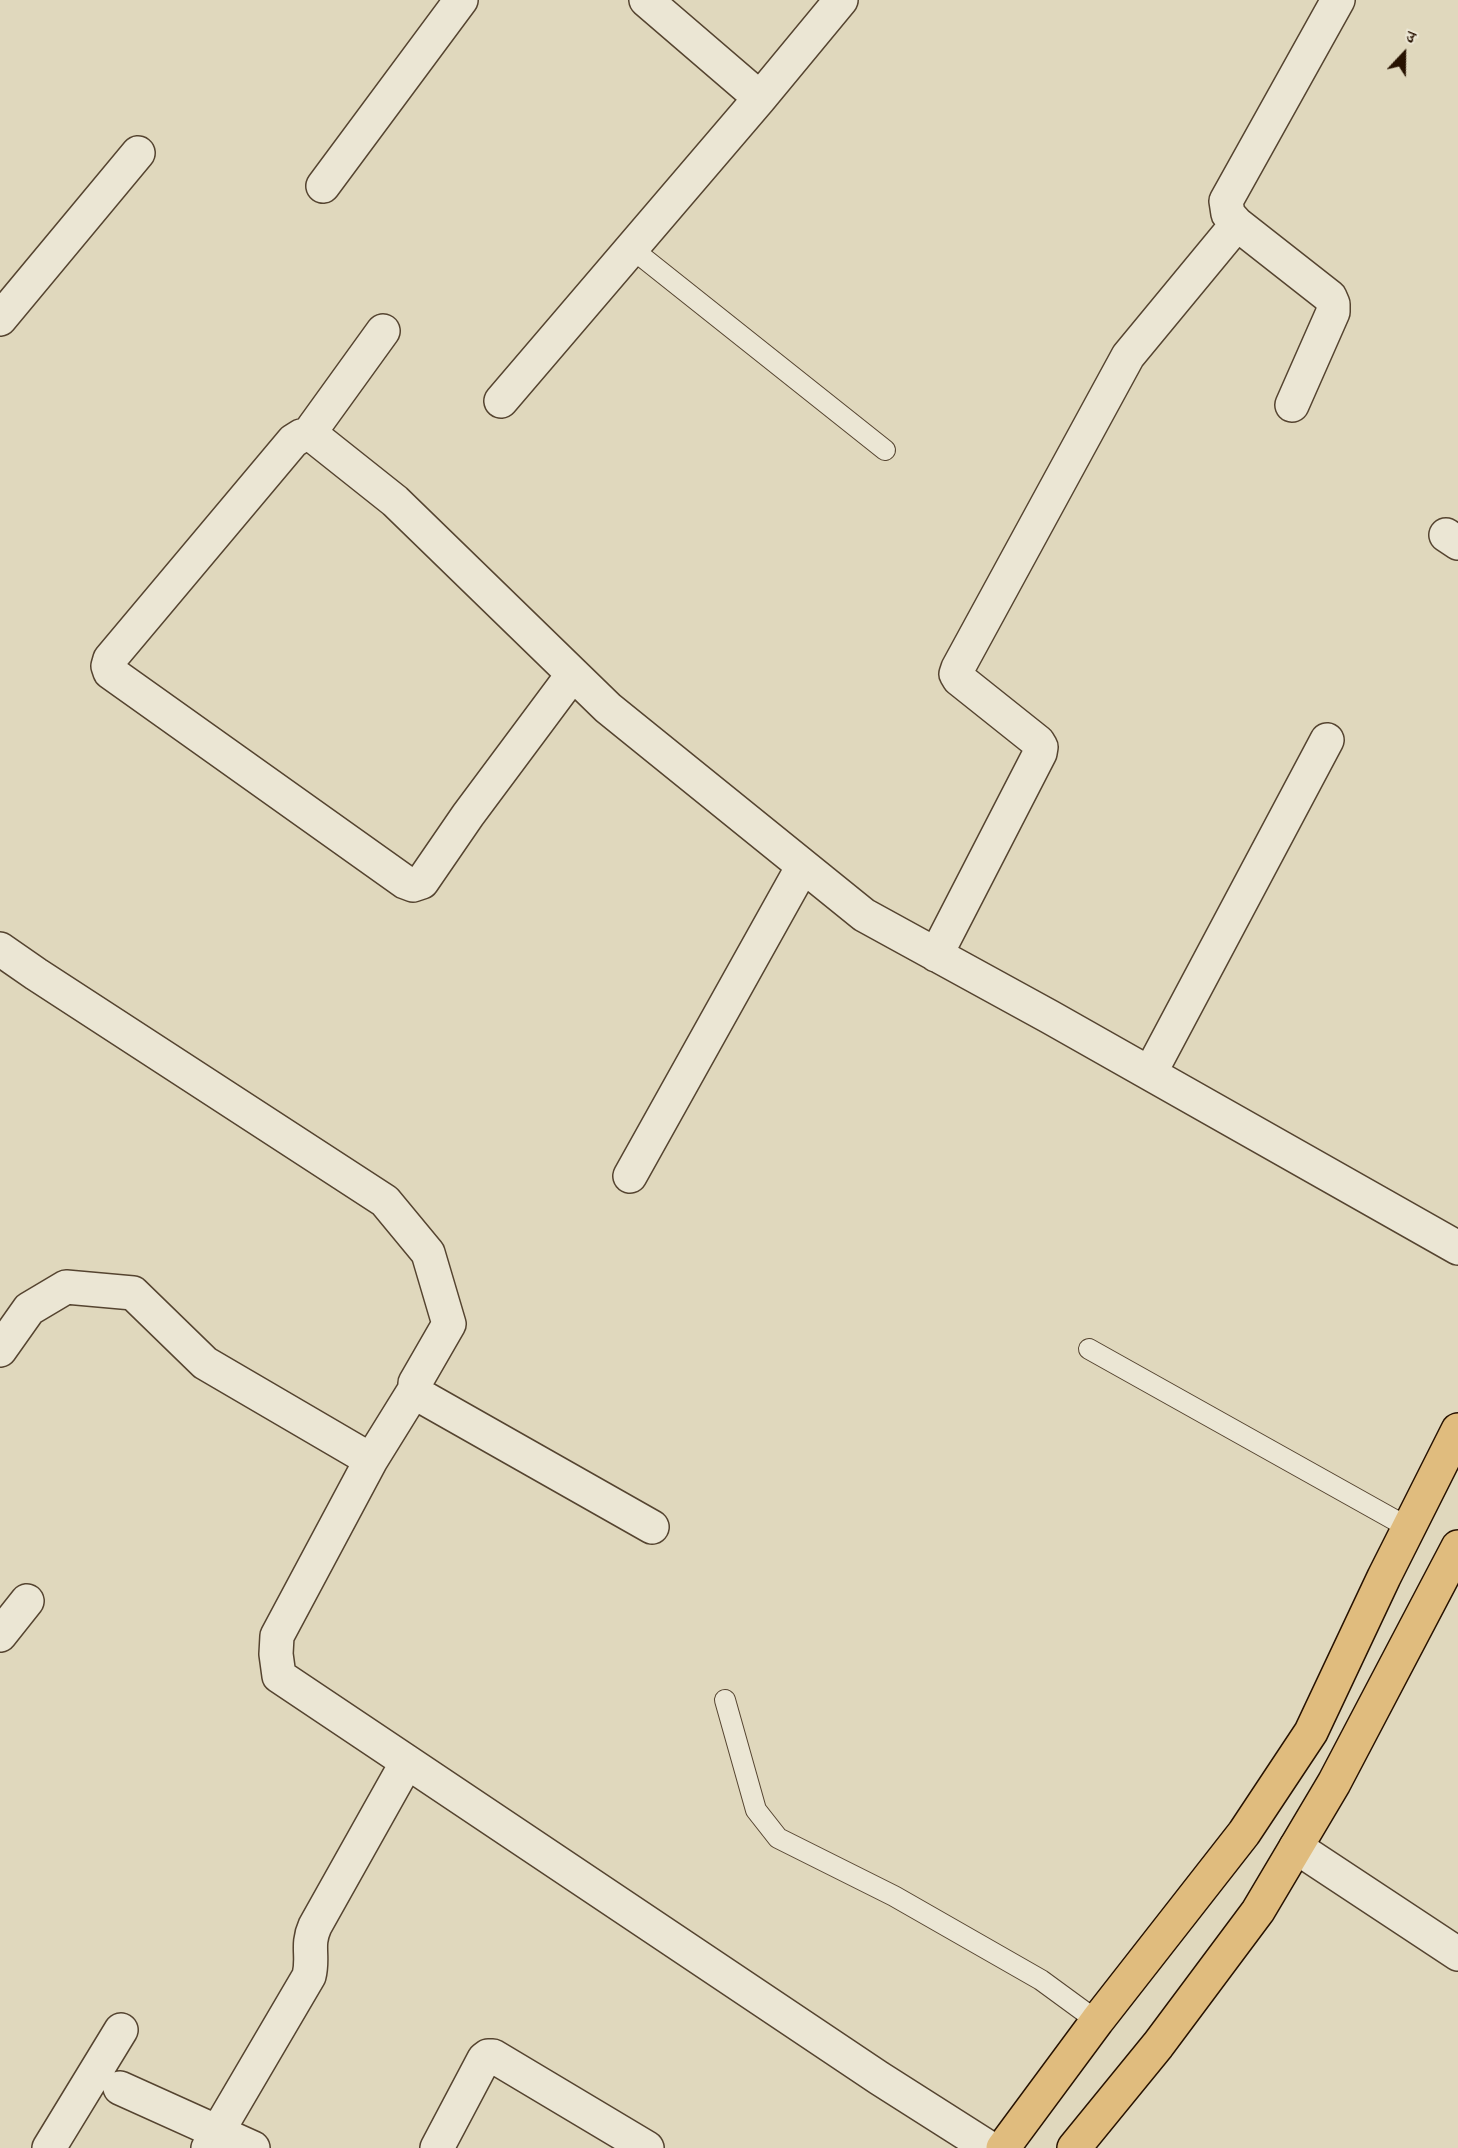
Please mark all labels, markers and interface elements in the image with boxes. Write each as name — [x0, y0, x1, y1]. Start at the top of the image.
north arrow — [1374, 24, 1434, 84]
text: उ — [1403, 27, 1418, 48]

